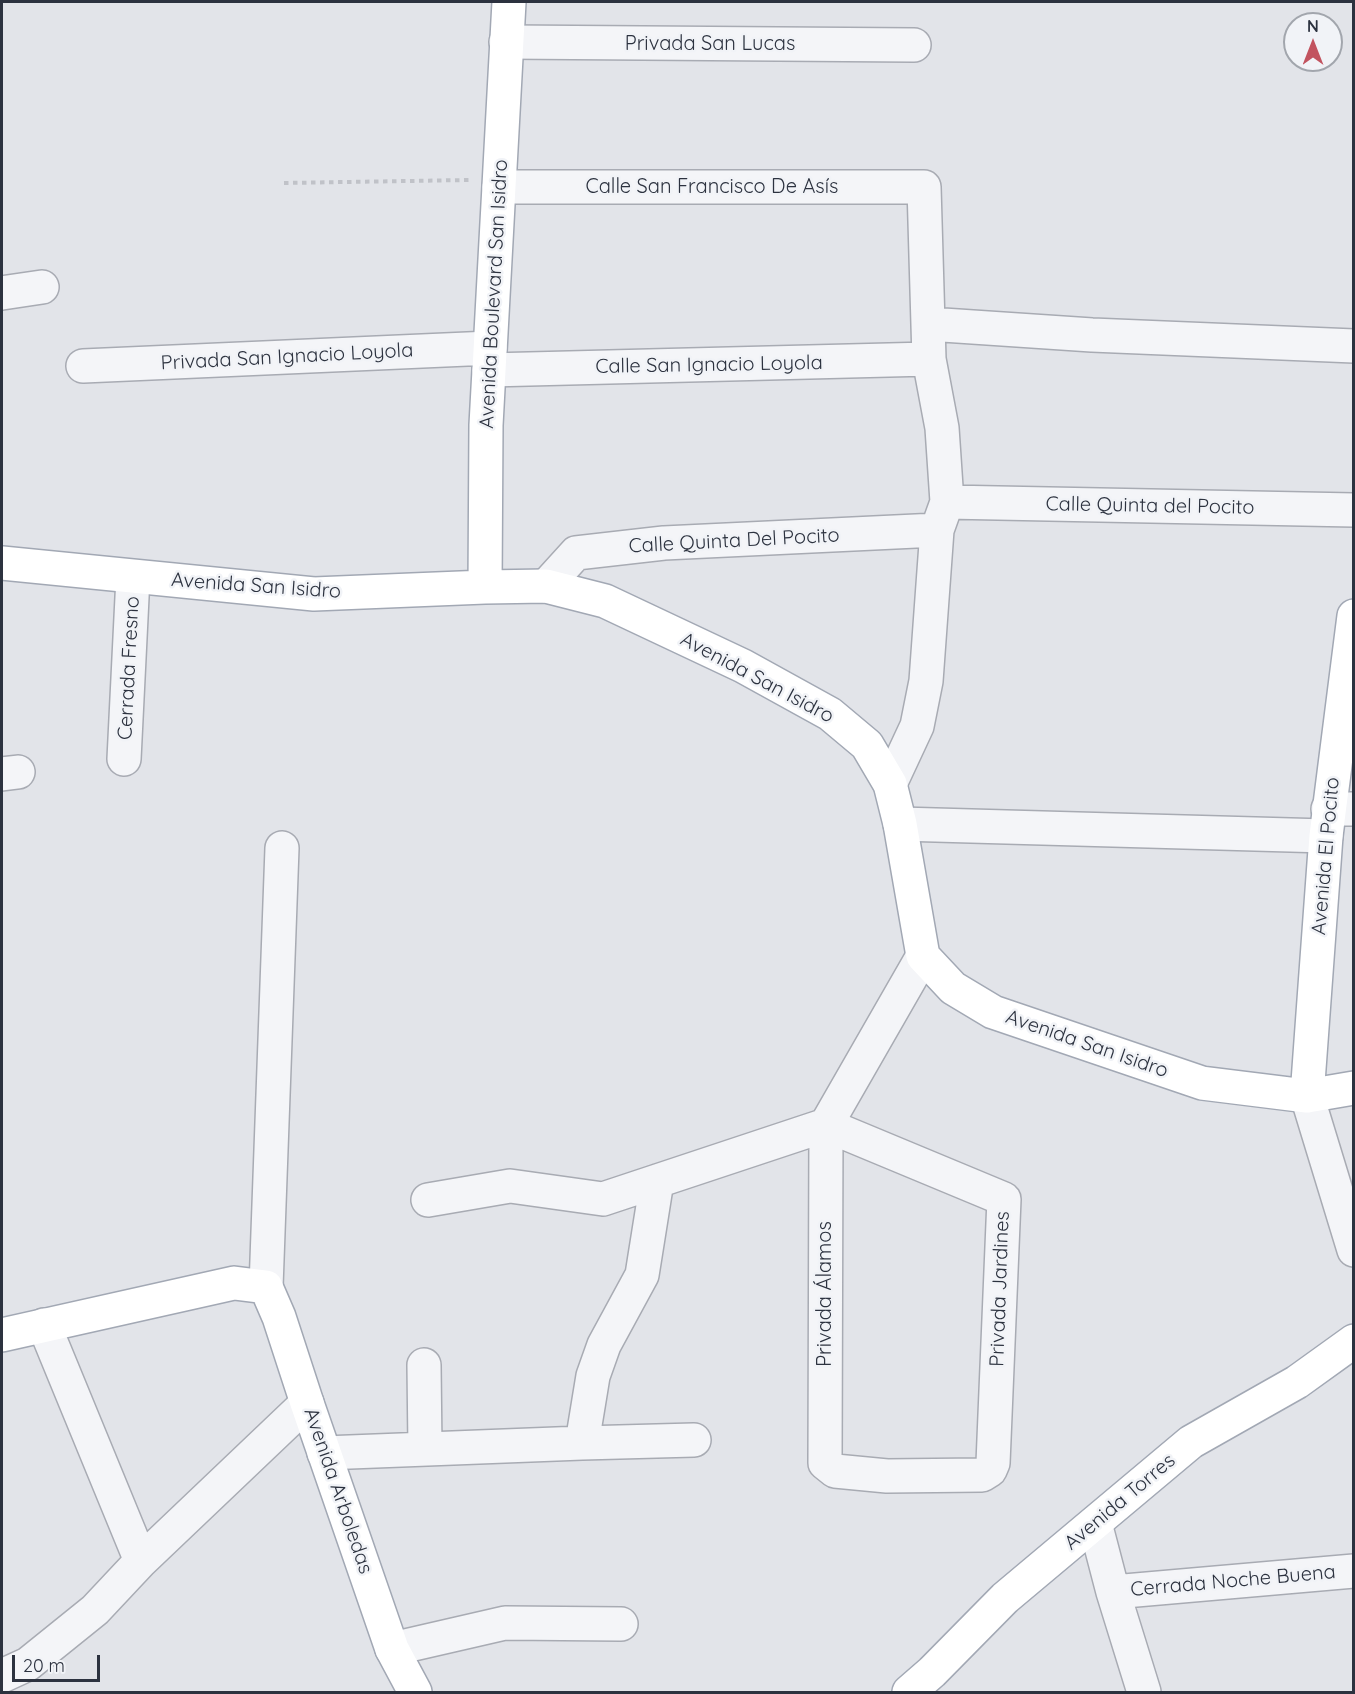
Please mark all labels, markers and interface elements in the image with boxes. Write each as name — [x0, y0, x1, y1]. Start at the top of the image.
north arrow — [1283, 12, 1343, 72]
text: N — [1307, 16, 1319, 36]
street label: Privada San Lucas — [625, 32, 795, 56]
street label: Avenida Boulevard San Isidro — [475, 159, 513, 429]
street label: Calle San Francisco De Asís — [586, 175, 838, 199]
street label: Privada San Ignacio Loyola — [160, 338, 414, 376]
street label: Calle San Ignacio Loyola — [595, 351, 823, 379]
street label: Calle Quinta del Pocito — [1045, 492, 1255, 520]
street label: Calle Quinta Del Pocito — [628, 523, 840, 559]
street label: Avenida San Isidro — [170, 568, 342, 604]
street label: Cerrada Fresno — [113, 595, 145, 741]
street label: Avenida San Isidro — [676, 627, 838, 729]
street label: Avenida El Pocito — [1307, 776, 1345, 936]
street label: Avenida San Isidro — [1003, 1005, 1171, 1083]
street label: Privada Jardines — [985, 1211, 1015, 1367]
street label: Privada Álamos — [813, 1221, 837, 1367]
street label: Avenida Arboledas — [298, 1405, 378, 1577]
street label: Avenida Torres — [1060, 1449, 1180, 1555]
street label: Cerrada Noche Buena — [1129, 1560, 1337, 1602]
scale bar — [15, 1643, 104, 1681]
text: 20 m — [23, 1654, 65, 1677]

